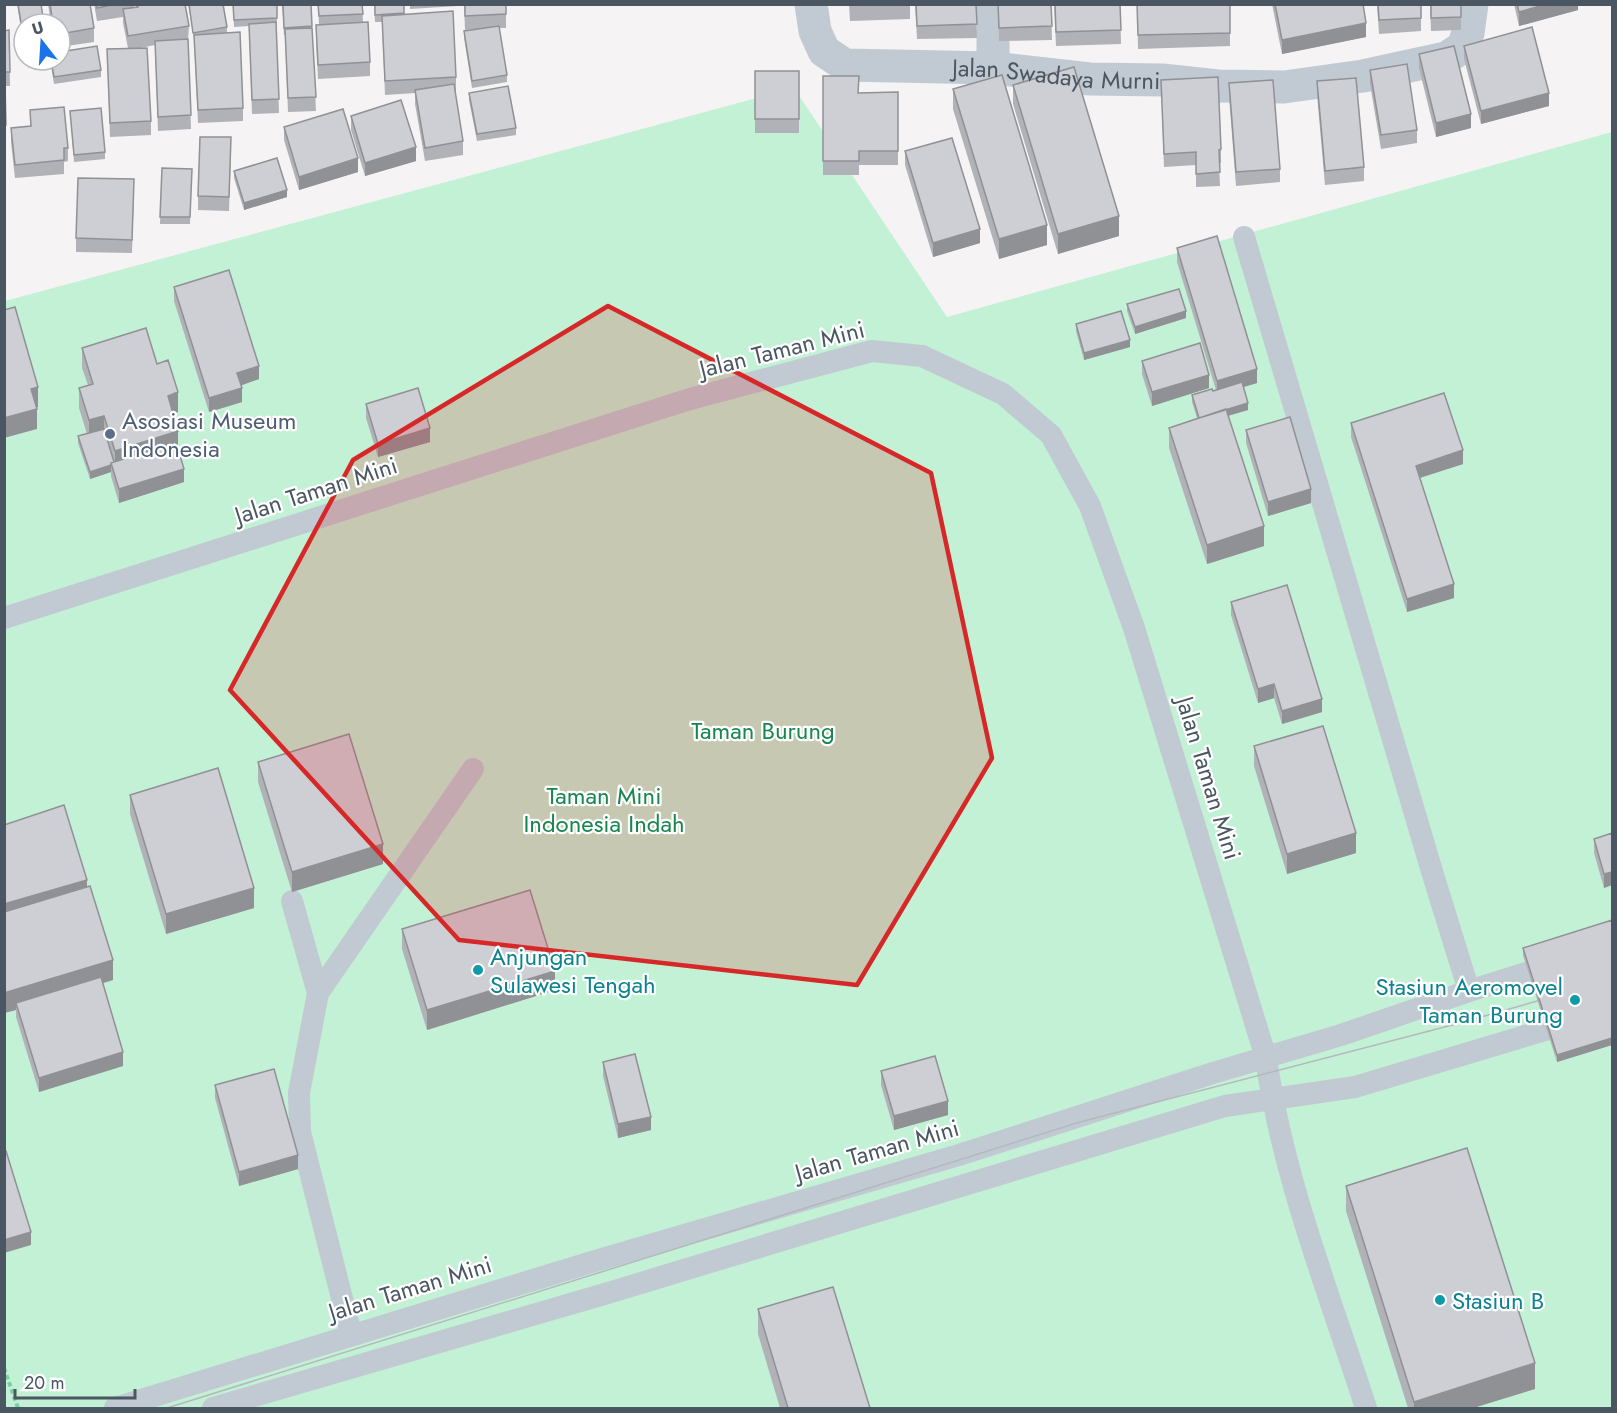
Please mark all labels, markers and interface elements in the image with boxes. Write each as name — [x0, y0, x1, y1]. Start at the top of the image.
north arrow — [12, 12, 72, 72]
text: U — [29, 15, 46, 41]
street label: Jalan Swadaya Murni — [949, 50, 1161, 97]
street label: Jalan Taman Mini — [693, 312, 868, 387]
place label: Asosiasi Museum Indonesia — [122, 403, 297, 466]
marker: Asosiasi Museum Indonesia — [103, 427, 117, 441]
street label: Jalan Taman Mini — [227, 447, 402, 534]
street label: Jalan Taman Mini — [1167, 689, 1250, 864]
park label: Taman Burung — [691, 713, 835, 748]
park label: Taman Mini Indonesia Indah — [523, 778, 685, 841]
place label: Anjungan Sulawesi Tengah — [490, 939, 656, 1002]
marker: Anjungan Sulawesi Tengah — [471, 963, 485, 977]
place label: Stasiun Aeromovel Taman Burung — [1376, 969, 1563, 1032]
marker: Stasiun Aeromovel Taman Burung — [1568, 993, 1582, 1007]
street label: Jalan Taman Mini — [788, 1110, 963, 1191]
street label: Jalan Taman Mini — [321, 1247, 496, 1330]
place label: Stasiun B — [1452, 1283, 1544, 1318]
marker: Stasiun B — [1433, 1293, 1447, 1307]
scale bar — [15, 1362, 135, 1400]
text: 20 m — [24, 1370, 64, 1396]

